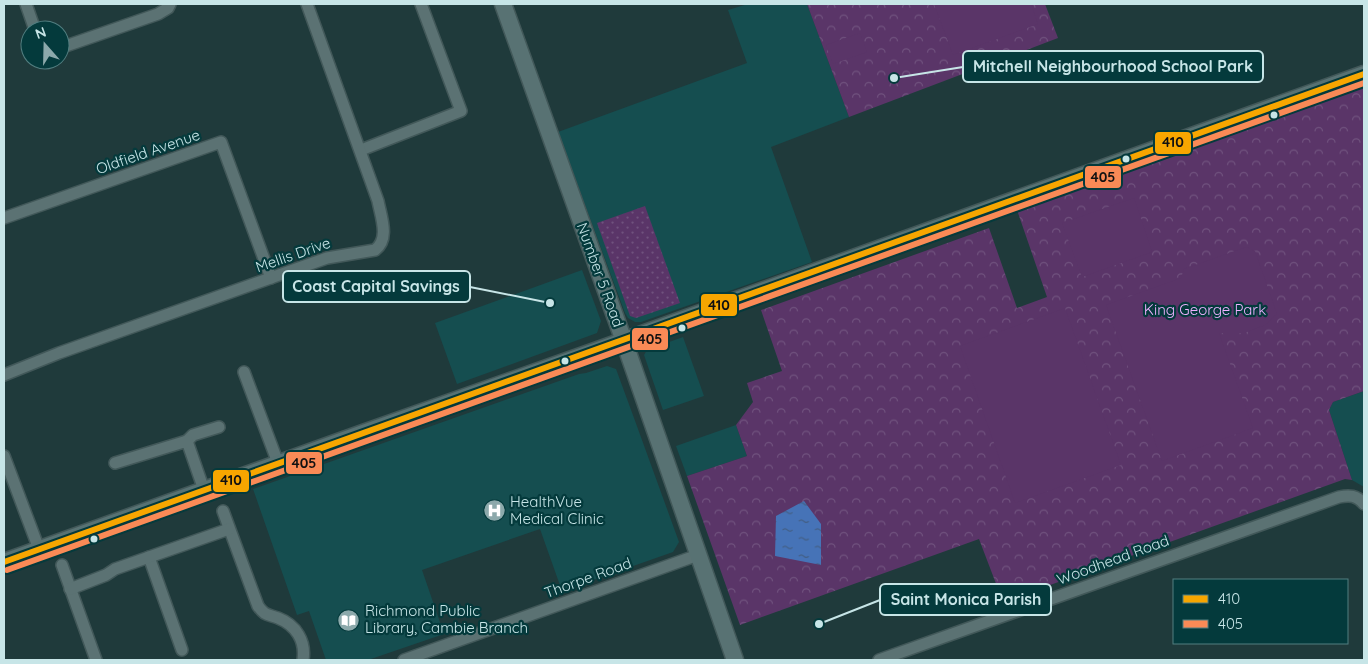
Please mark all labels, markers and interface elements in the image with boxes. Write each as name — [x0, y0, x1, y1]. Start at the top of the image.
north arrow — [20, 20, 70, 70]
text: N — [33, 23, 48, 43]
callout: Mitchell Neighbourhood School Park — [963, 51, 1263, 82]
text: Mitchell Neighbourhood School Park — [973, 56, 1253, 76]
unlabelled marker — [1269, 110, 1279, 120]
street label: Oldfield Avenue — [93, 125, 202, 178]
line badge: 410 — [1154, 131, 1192, 155]
text: 410 — [1162, 133, 1184, 151]
unlabelled marker — [1121, 154, 1131, 164]
line badge: 405 — [1084, 165, 1122, 189]
text: 405 — [1091, 168, 1115, 186]
street label: Number 5 Road — [573, 220, 628, 330]
street label: Mellis Drive — [253, 233, 333, 276]
callout: Coast Capital Savings — [283, 271, 470, 302]
text: Coast Capital Savings — [292, 276, 460, 296]
line badge: 410 — [700, 293, 738, 317]
text: 410 — [708, 296, 730, 314]
park label: King George Park — [1144, 300, 1266, 319]
unlabelled marker — [677, 323, 687, 333]
line badge: 405 — [631, 327, 669, 351]
text: 405 — [638, 330, 662, 348]
unlabelled marker — [560, 356, 570, 366]
line badge: 405 — [285, 451, 323, 475]
text: 405 — [292, 454, 316, 472]
line badge: 410 — [212, 469, 250, 493]
text: 410 — [220, 471, 242, 489]
place label: HealthVue Medical Clinic — [510, 492, 604, 528]
hospital icon: HealthVue Medical Clinic — [482, 499, 506, 523]
street label: Woodhead Road — [1054, 530, 1172, 589]
unlabelled marker — [89, 534, 99, 544]
street label: Thorpe Road — [542, 553, 634, 602]
legend — [1173, 579, 1348, 644]
callout: Saint Monica Parish — [880, 584, 1051, 615]
text: Saint Monica Parish — [891, 589, 1041, 609]
text: 410 — [1218, 589, 1240, 608]
place label: Richmond Public Library, Cambie Branch — [365, 601, 528, 637]
library icon: Richmond Public Library, Cambie Branch — [337, 608, 361, 632]
text: 405 — [1218, 614, 1243, 633]

